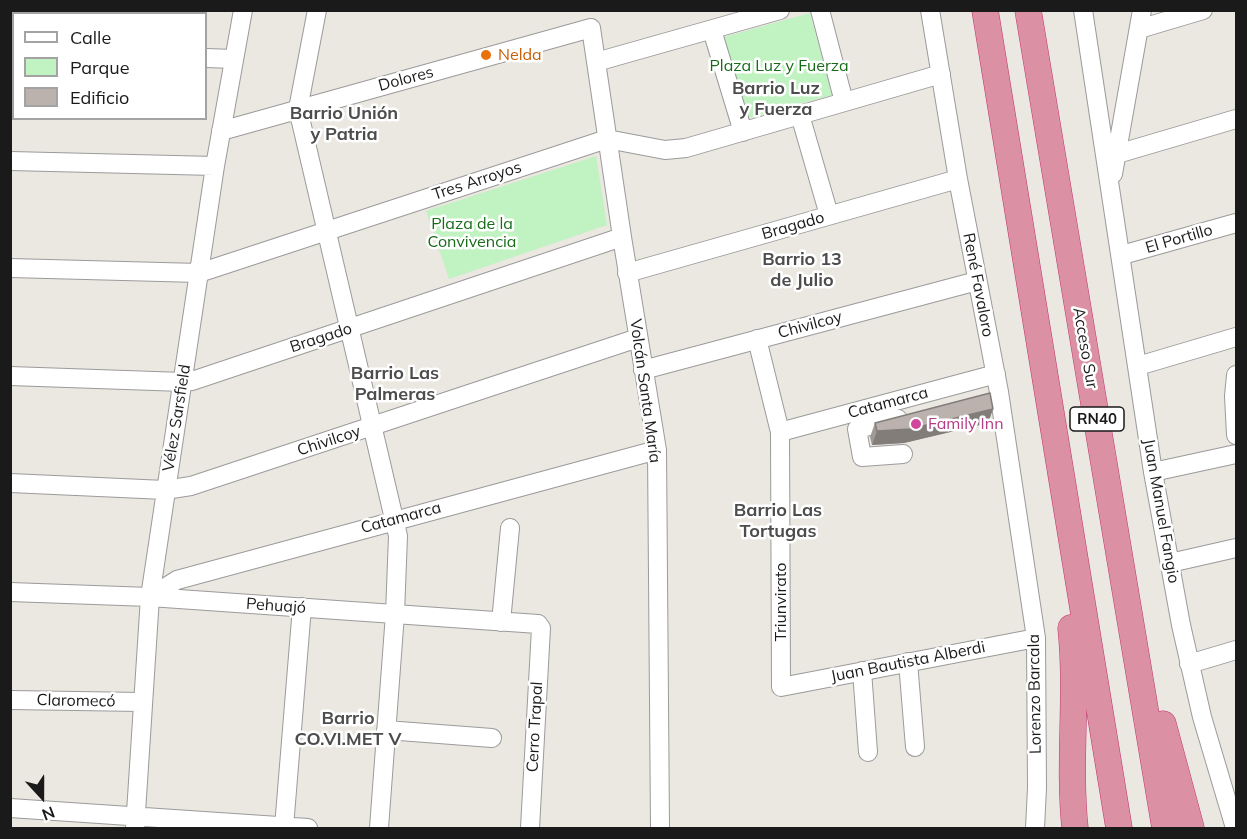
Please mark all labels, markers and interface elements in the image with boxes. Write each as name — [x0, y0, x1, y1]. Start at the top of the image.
legend — [12, 12, 207, 120]
text: Calle — [70, 26, 111, 49]
place label: Nelda — [498, 45, 542, 65]
marker: Nelda — [479, 48, 493, 62]
text: Parque — [70, 56, 129, 79]
park label: Plaza Luz y Fuerza — [709, 56, 849, 76]
street label: Dolores — [376, 62, 436, 96]
district label: Barrio Luz y Fuerza — [732, 78, 820, 121]
text: Edificio — [70, 86, 129, 109]
district label: Barrio Unión y Patria — [290, 103, 398, 146]
street label: Tres Arroyos — [430, 158, 524, 204]
street label: Bragado — [760, 208, 826, 244]
park label: Plaza de la Convivencia — [428, 214, 516, 252]
street label: El Portillo — [1143, 220, 1215, 258]
street label: René Favaloro — [958, 231, 998, 339]
district label: Barrio 13 de Julio — [762, 249, 842, 292]
street label: Acceso Sur — [1068, 306, 1102, 390]
street label: Chivilcoy — [776, 307, 844, 343]
street label: Volcán Santa María — [625, 318, 665, 464]
street label: Bragado — [288, 319, 354, 357]
street label: Vélez Sarsfield — [159, 363, 195, 473]
district label: Barrio Las Palmeras — [351, 363, 439, 406]
street label: Catamarca — [846, 383, 930, 423]
road number: RN40 — [1070, 407, 1124, 431]
place label: Family Inn — [928, 414, 1004, 434]
marker: Family Inn — [909, 417, 923, 431]
street label: Chivilcoy — [295, 422, 363, 460]
street label: Juan Manuel Fangio — [1139, 437, 1183, 585]
street label: Catamarca — [359, 498, 443, 538]
district label: Barrio Las Tortugas — [734, 500, 822, 542]
street label: Triunvirato — [771, 563, 791, 641]
street label: Pehuajó — [245, 594, 307, 618]
street label: Lorenzo Barcala — [1024, 634, 1046, 754]
street label: Juan Bautista Alberdi — [829, 638, 987, 686]
street label: Cerro Trapal — [523, 681, 547, 773]
street label: Claromecó — [36, 691, 116, 711]
district label: Barrio CO.VI.MET V — [295, 708, 401, 750]
north arrow — [12, 767, 72, 827]
text: N — [39, 802, 58, 825]

